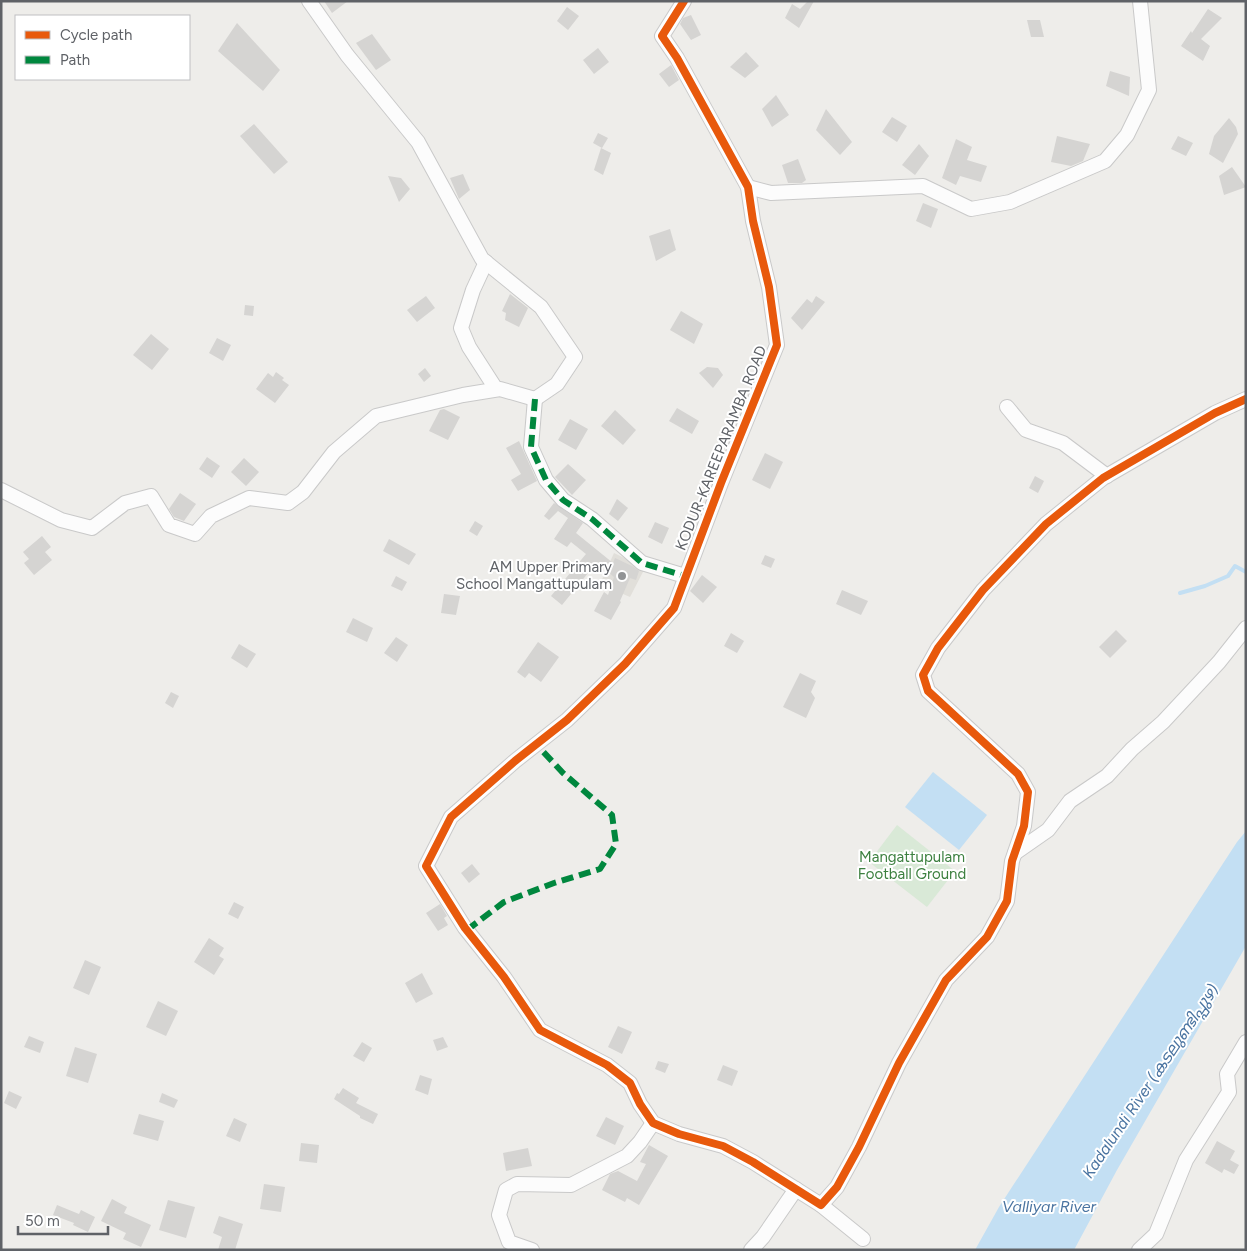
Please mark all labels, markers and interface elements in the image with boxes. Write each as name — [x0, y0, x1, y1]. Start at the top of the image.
legend — [15, 15, 190, 80]
text: Cycle path — [60, 26, 132, 44]
text: Path — [60, 51, 90, 69]
street label: KODUR-KAREEPARAMBA ROAD — [672, 343, 770, 553]
place label: AM Upper Primary School Mangattupulam — [456, 558, 612, 593]
marker: AM Upper Primary School Mangattupulam — [616, 570, 628, 582]
park label: Mangattupulam Football Ground — [858, 848, 966, 883]
water label: Kadalundi River (കടലുണ്ടിപ്പുഴ) — [1078, 980, 1224, 1183]
water label: Valliyar River — [1002, 1197, 1096, 1216]
scale bar — [18, 1204, 108, 1236]
text: 50 m — [25, 1212, 60, 1230]

